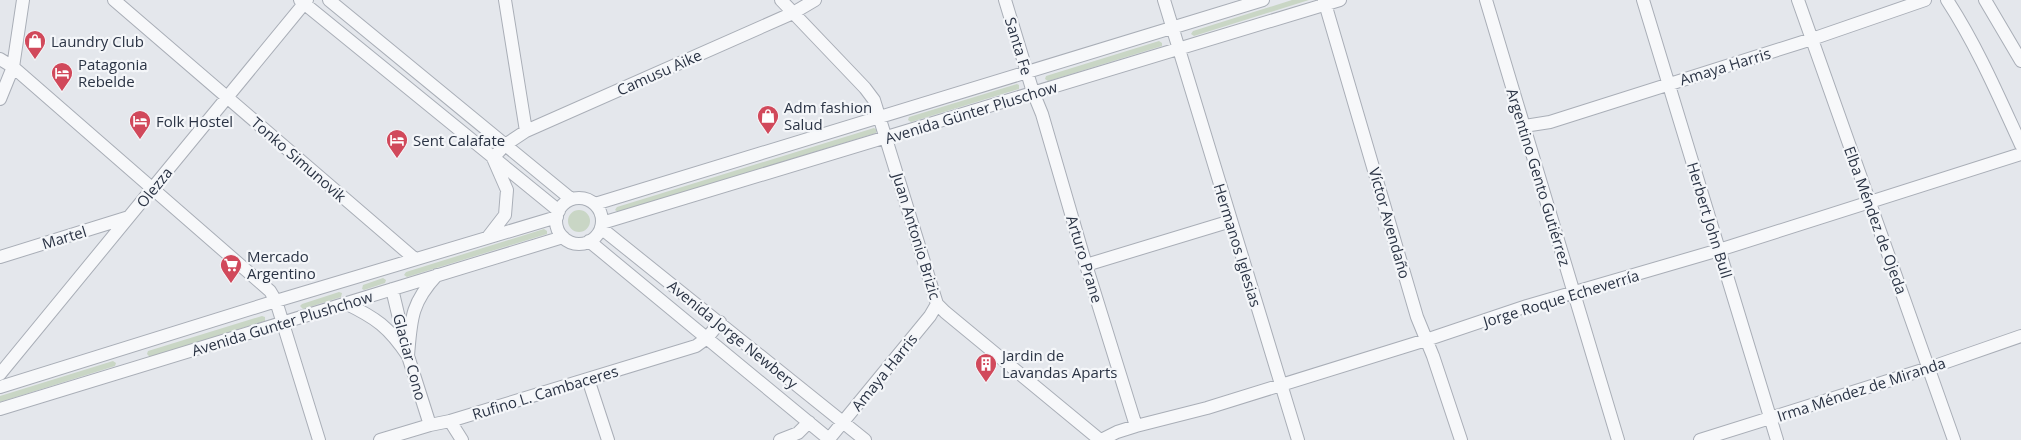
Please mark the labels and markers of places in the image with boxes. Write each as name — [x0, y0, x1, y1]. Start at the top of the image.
shop icon: Laundry Club — [23, 29, 47, 60]
place label: Laundry Club — [51, 31, 144, 51]
place label: Patagonia Rebelde — [78, 54, 148, 91]
hotel icon: Patagonia Rebelde — [50, 61, 74, 92]
place label: Adm fashion Salud — [784, 97, 872, 134]
shop icon: Adm fashion Salud — [756, 104, 780, 135]
hotel icon: Folk Hostel — [128, 109, 152, 140]
place label: Folk Hostel — [156, 111, 233, 131]
hotel icon: Sent Calafate — [385, 128, 409, 159]
place label: Sent Calafate — [413, 130, 505, 150]
place label: Mercado Argentino — [247, 246, 316, 283]
supermarket icon: Mercado Argentino — [219, 253, 243, 284]
place label: Jardin de Lavandas Aparts — [1000, 345, 1117, 382]
building icon: Jardin de Lavandas Aparts — [974, 352, 998, 383]

